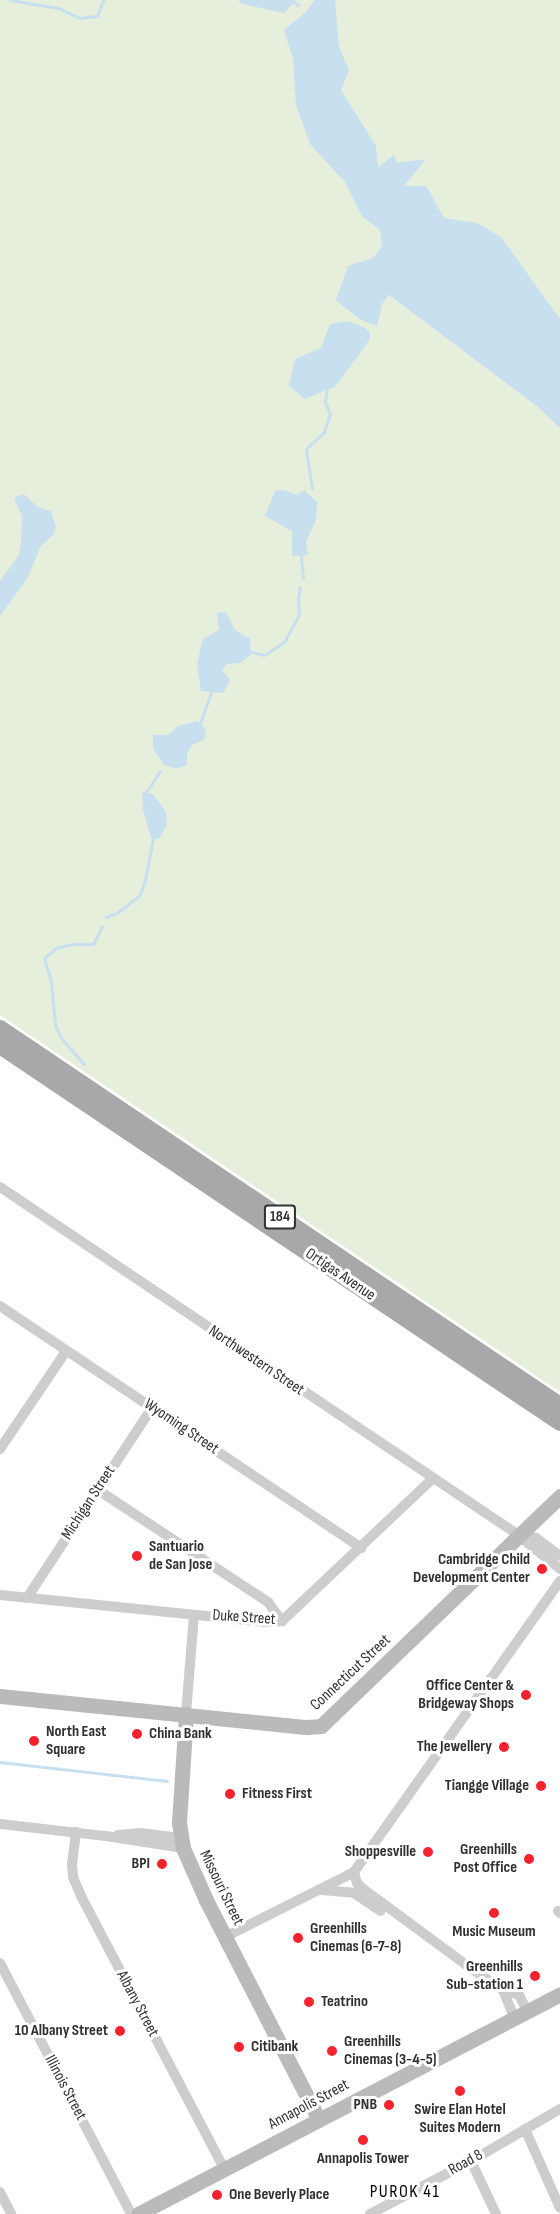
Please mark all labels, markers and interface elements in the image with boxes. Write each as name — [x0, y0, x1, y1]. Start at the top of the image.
road number: 184 — [264, 1205, 296, 1229]
street label: Ortigas Avenue — [301, 1245, 379, 1305]
street label: Northwestern Street — [204, 1322, 308, 1400]
street label: Wyoming Street — [140, 1395, 222, 1459]
street label: Michigan Street — [58, 1462, 120, 1544]
place label: Santuario de San Jose — [149, 1537, 212, 1575]
marker: Santuario de San Jose — [130, 1549, 144, 1563]
place label: Cambridge Child Development Center — [413, 1550, 530, 1588]
marker: Cambridge Child Development Center — [535, 1562, 549, 1576]
street label: Duke Street — [212, 1606, 276, 1630]
street label: Connecticut Street — [307, 1631, 395, 1715]
place label: Office Center & Bridgeway Shops — [418, 1676, 514, 1714]
marker: Office Center & Bridgeway Shops — [519, 1688, 533, 1702]
place label: North East Square — [46, 1722, 106, 1760]
place label: China Bank — [149, 1724, 212, 1744]
marker: China Bank — [130, 1727, 144, 1741]
marker: North East Square — [27, 1734, 41, 1748]
place label: The Jewellery — [417, 1737, 492, 1757]
marker: The Jewellery — [497, 1740, 511, 1754]
place label: Tiangge Village — [445, 1776, 529, 1796]
marker: Tiangge Village — [534, 1779, 548, 1793]
place label: Fitness First — [242, 1784, 312, 1804]
marker: Fitness First — [223, 1787, 237, 1801]
place label: Greenhills Post Office — [454, 1840, 517, 1878]
place label: Shoppesville — [345, 1842, 416, 1862]
marker: Shoppesville — [421, 1845, 435, 1859]
street label: Missouri Street — [195, 1847, 247, 1929]
marker: Greenhills Post Office — [522, 1852, 536, 1866]
place label: BPI — [132, 1854, 150, 1874]
marker: BPI — [155, 1857, 169, 1871]
marker: Music Museum — [487, 1906, 501, 1920]
place label: Greenhills Cinemas (6-7-8) — [310, 1919, 401, 1957]
place label: Music Museum — [452, 1922, 536, 1942]
marker: Greenhills Cinemas (6-7-8) — [291, 1931, 305, 1945]
place label: Greenhills Sub-station 1 — [446, 1957, 523, 1995]
street label: Albany Street — [112, 1968, 162, 2040]
marker: Greenhills Sub-station 1 — [528, 1969, 542, 1983]
place label: Teatrino — [321, 1992, 368, 2012]
marker: Teatrino — [302, 1995, 316, 2009]
place label: 10 Albany Street — [15, 2021, 108, 2041]
marker: 10 Albany Street — [113, 2024, 127, 2038]
place label: Greenhills Cinemas (3-4-5) — [344, 2032, 436, 2070]
place label: Citibank — [251, 2037, 298, 2057]
marker: Citibank — [232, 2040, 246, 2054]
marker: Greenhills Cinemas (3-4-5) — [325, 2044, 339, 2058]
street label: Illinois Street — [40, 2052, 90, 2124]
street label: Annapolis Street — [265, 2076, 353, 2134]
marker: Swire Elan Hotel Suites Modern — [453, 2084, 467, 2098]
place label: PNB — [354, 2095, 377, 2115]
marker: PNB — [382, 2098, 396, 2112]
place label: Swire Elan Hotel Suites Modern — [414, 2100, 506, 2138]
marker: Annapolis Tower — [356, 2133, 370, 2147]
street label: Road 8 — [446, 2146, 486, 2180]
place label: Annapolis Tower — [317, 2149, 409, 2169]
district label: PUROK 41 — [370, 2181, 440, 2203]
place label: One Beverly Place — [229, 2185, 329, 2205]
marker: One Beverly Place — [210, 2188, 224, 2202]

